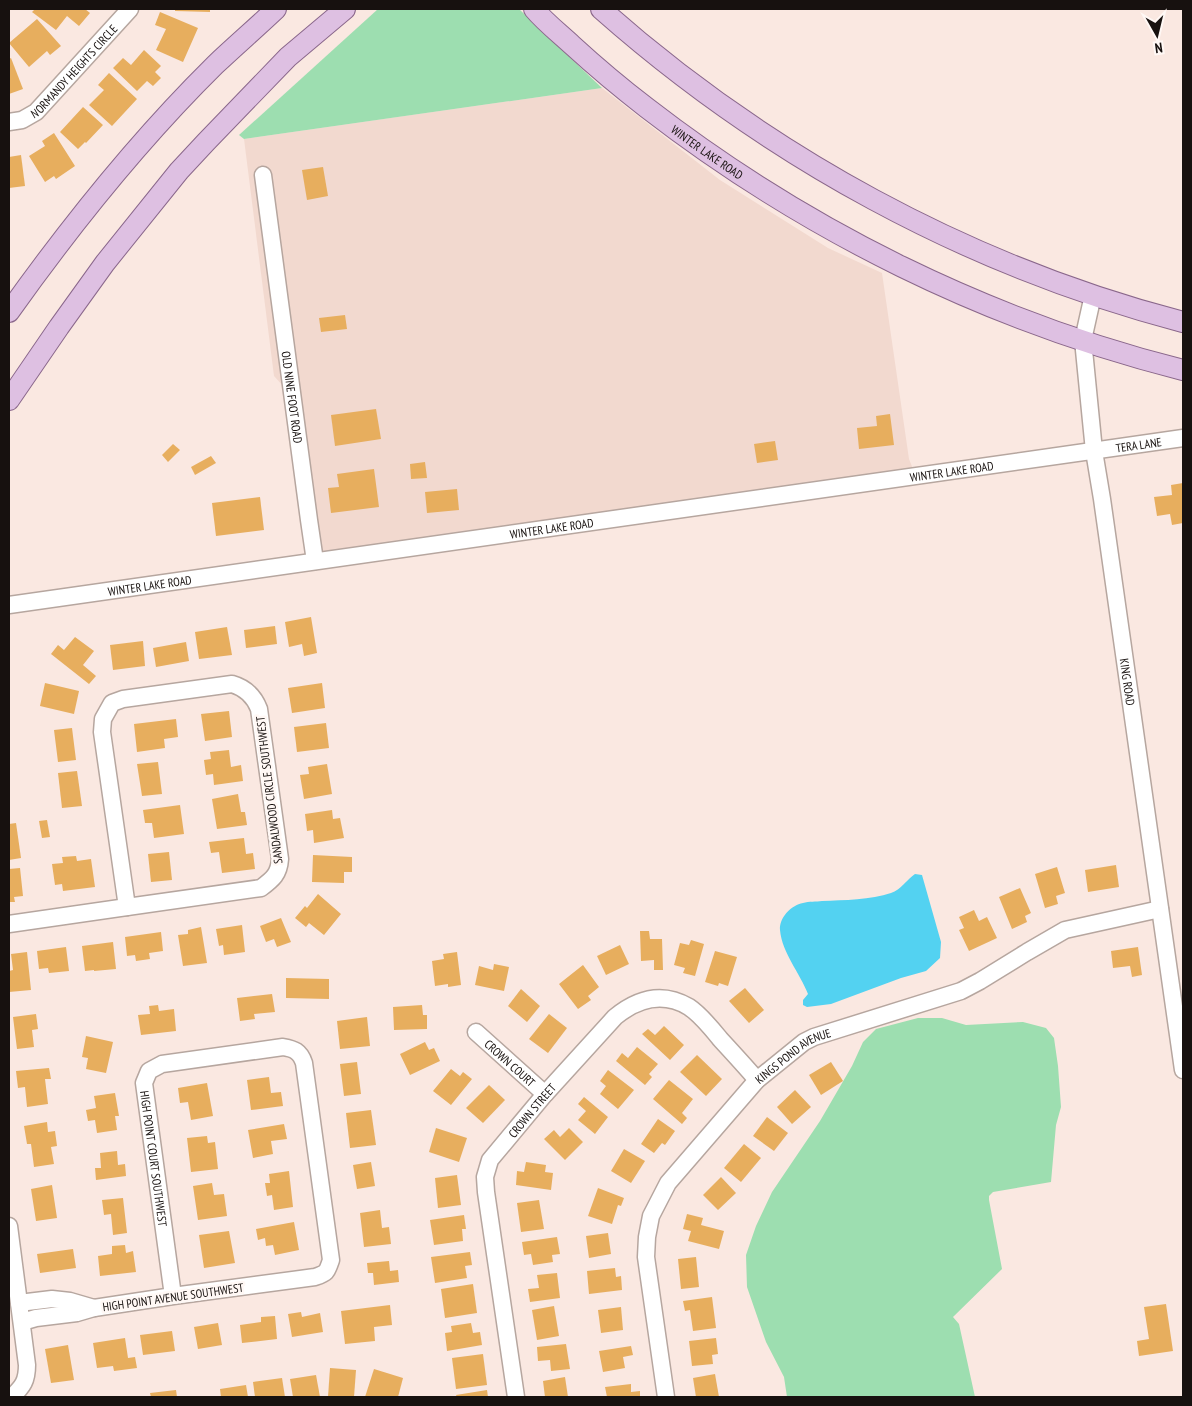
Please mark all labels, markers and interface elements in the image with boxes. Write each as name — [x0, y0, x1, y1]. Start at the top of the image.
north arrow — [1132, 10, 1182, 60]
street label: NORMANDY HEIGHTS CIRCLE — [28, 21, 120, 121]
text: N — [1154, 38, 1164, 57]
street label: WINTER LAKE ROAD — [668, 122, 746, 182]
street label: OLD NINE FOOT ROAD — [279, 350, 306, 444]
street label: TERA LANE — [1115, 434, 1163, 455]
street label: WINTER LAKE ROAD — [909, 458, 994, 484]
street label: WINTER LAKE ROAD — [509, 514, 594, 541]
street label: WINTER LAKE ROAD — [107, 572, 192, 598]
street label: KING ROAD — [1117, 657, 1139, 706]
street label: SANDALWOOD CIRCLE SOUTHWEST — [252, 715, 285, 865]
street label: KINGS POND AVENUE — [752, 1025, 833, 1086]
street label: CROWN COURT — [482, 1036, 539, 1090]
street label: CROWN STREET — [505, 1079, 559, 1140]
street label: HIGH POINT COURT SOUTHWEST — [138, 1090, 171, 1228]
street label: HIGH POINT AVENUE SOUTHWEST — [102, 1280, 245, 1314]

